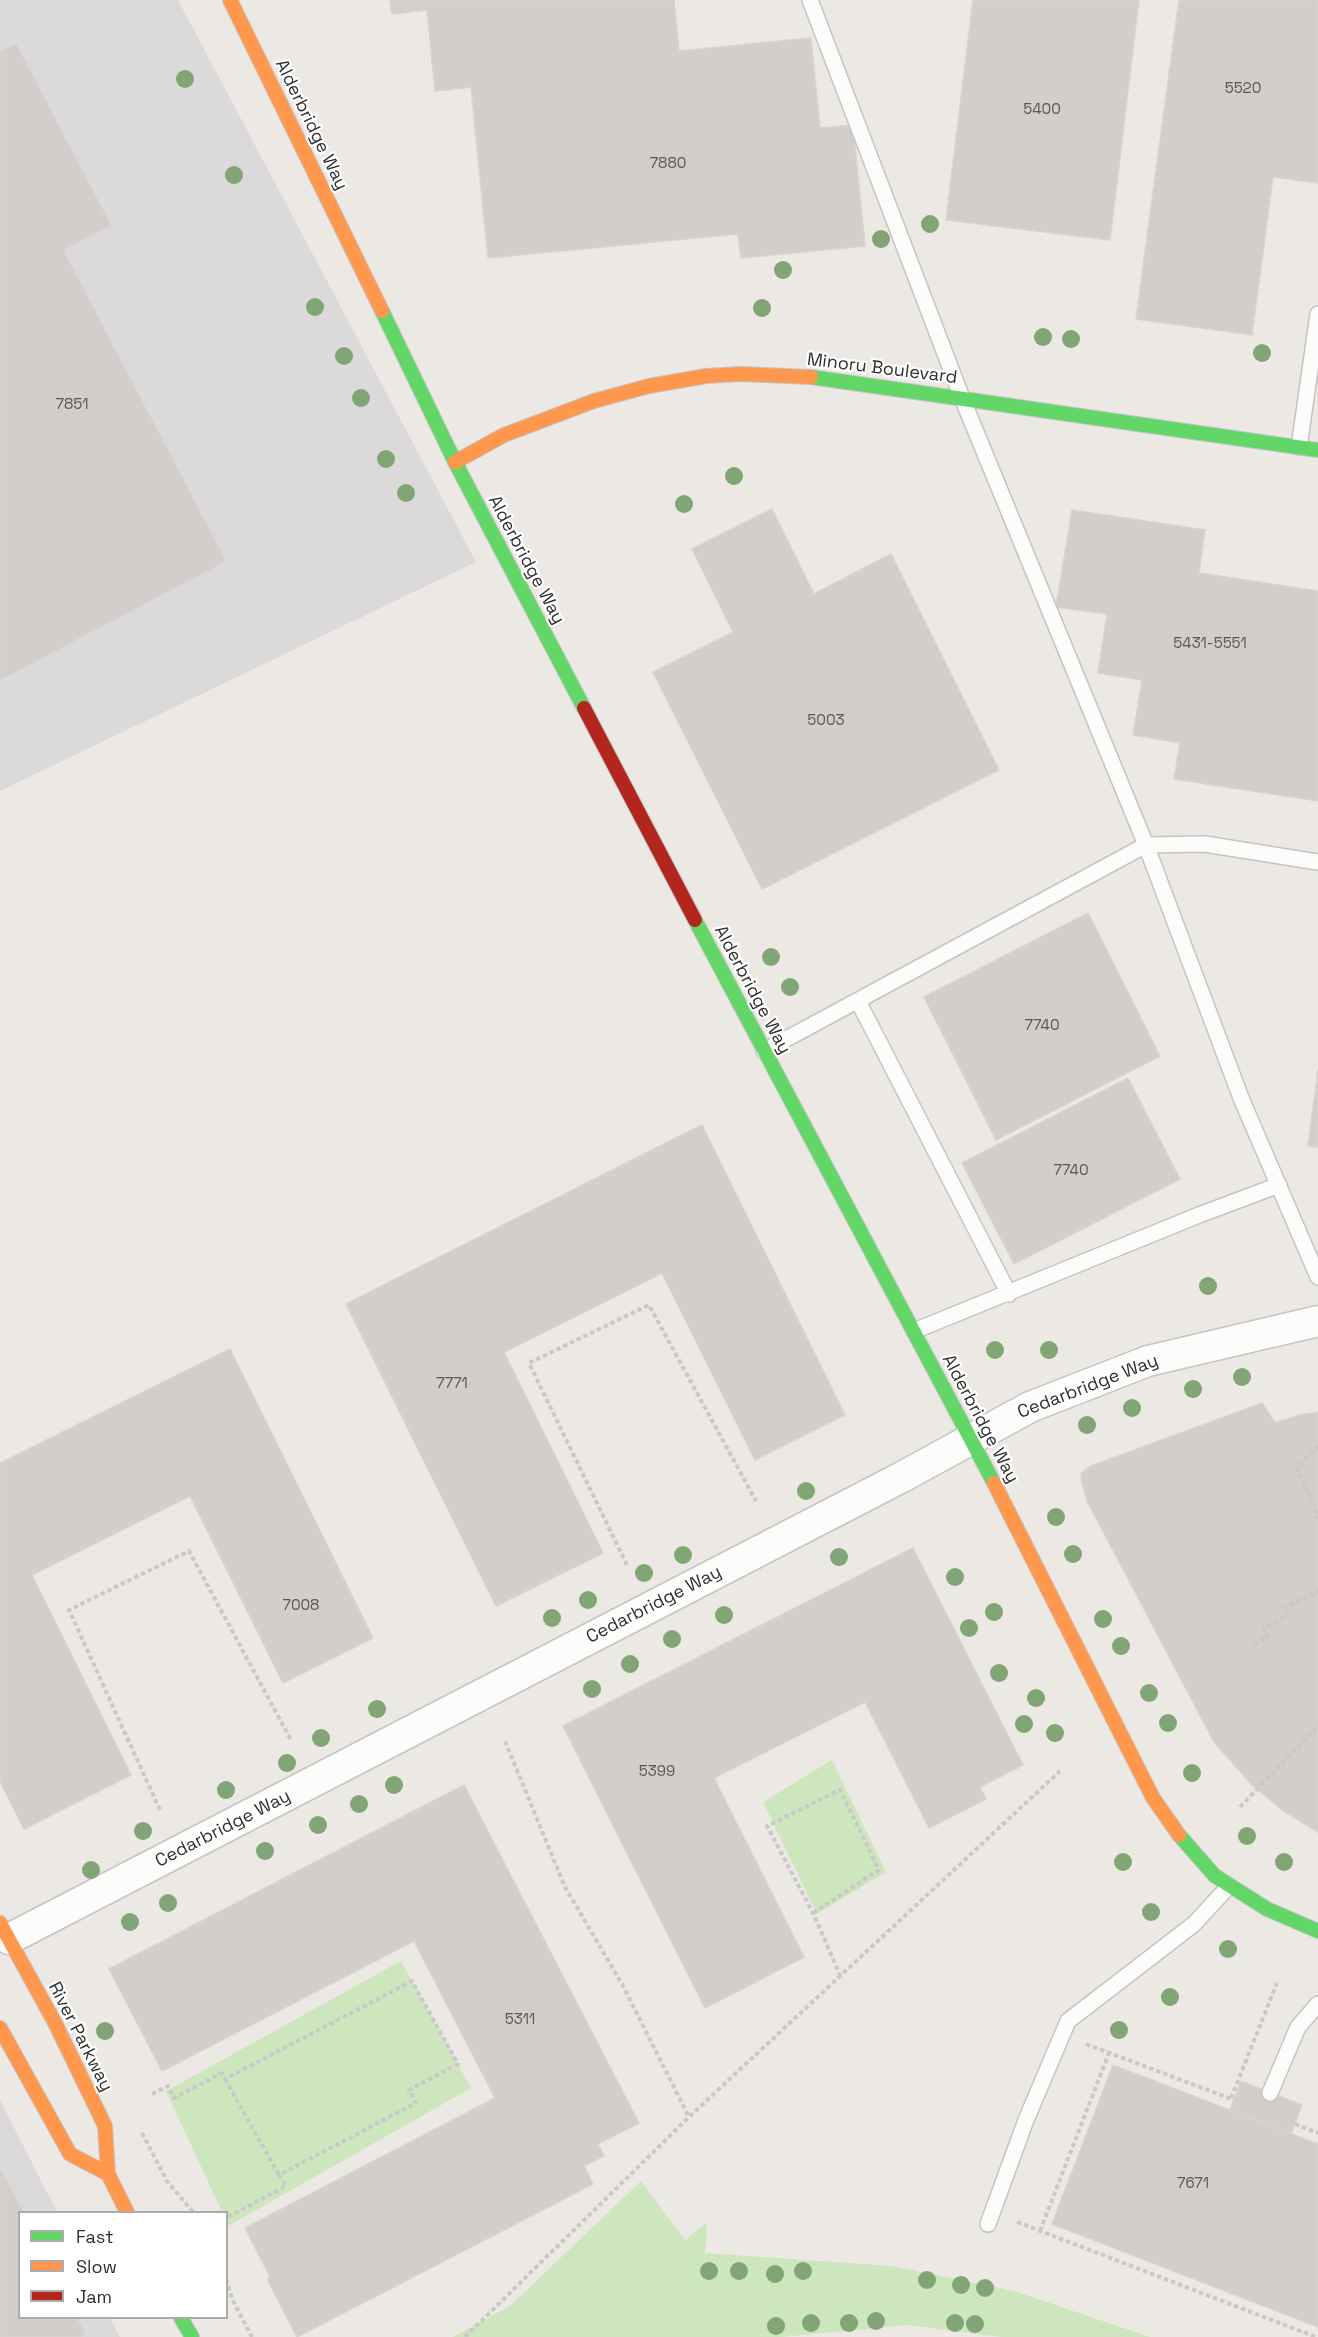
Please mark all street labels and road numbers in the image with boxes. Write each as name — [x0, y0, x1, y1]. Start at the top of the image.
street label: Alderbridge Way — [270, 56, 352, 194]
street label: Minoru Boulevard — [806, 349, 958, 389]
street label: Alderbridge Way — [483, 492, 569, 628]
street label: Alderbridge Way — [709, 922, 795, 1058]
street label: Cedarbridge Way — [1015, 1350, 1161, 1424]
street label: Alderbridge Way — [937, 1351, 1023, 1487]
street label: Cedarbridge Way — [583, 1562, 725, 1648]
street label: Cedarbridge Way — [152, 1786, 294, 1872]
street label: River Parkway — [43, 1979, 117, 2095]

